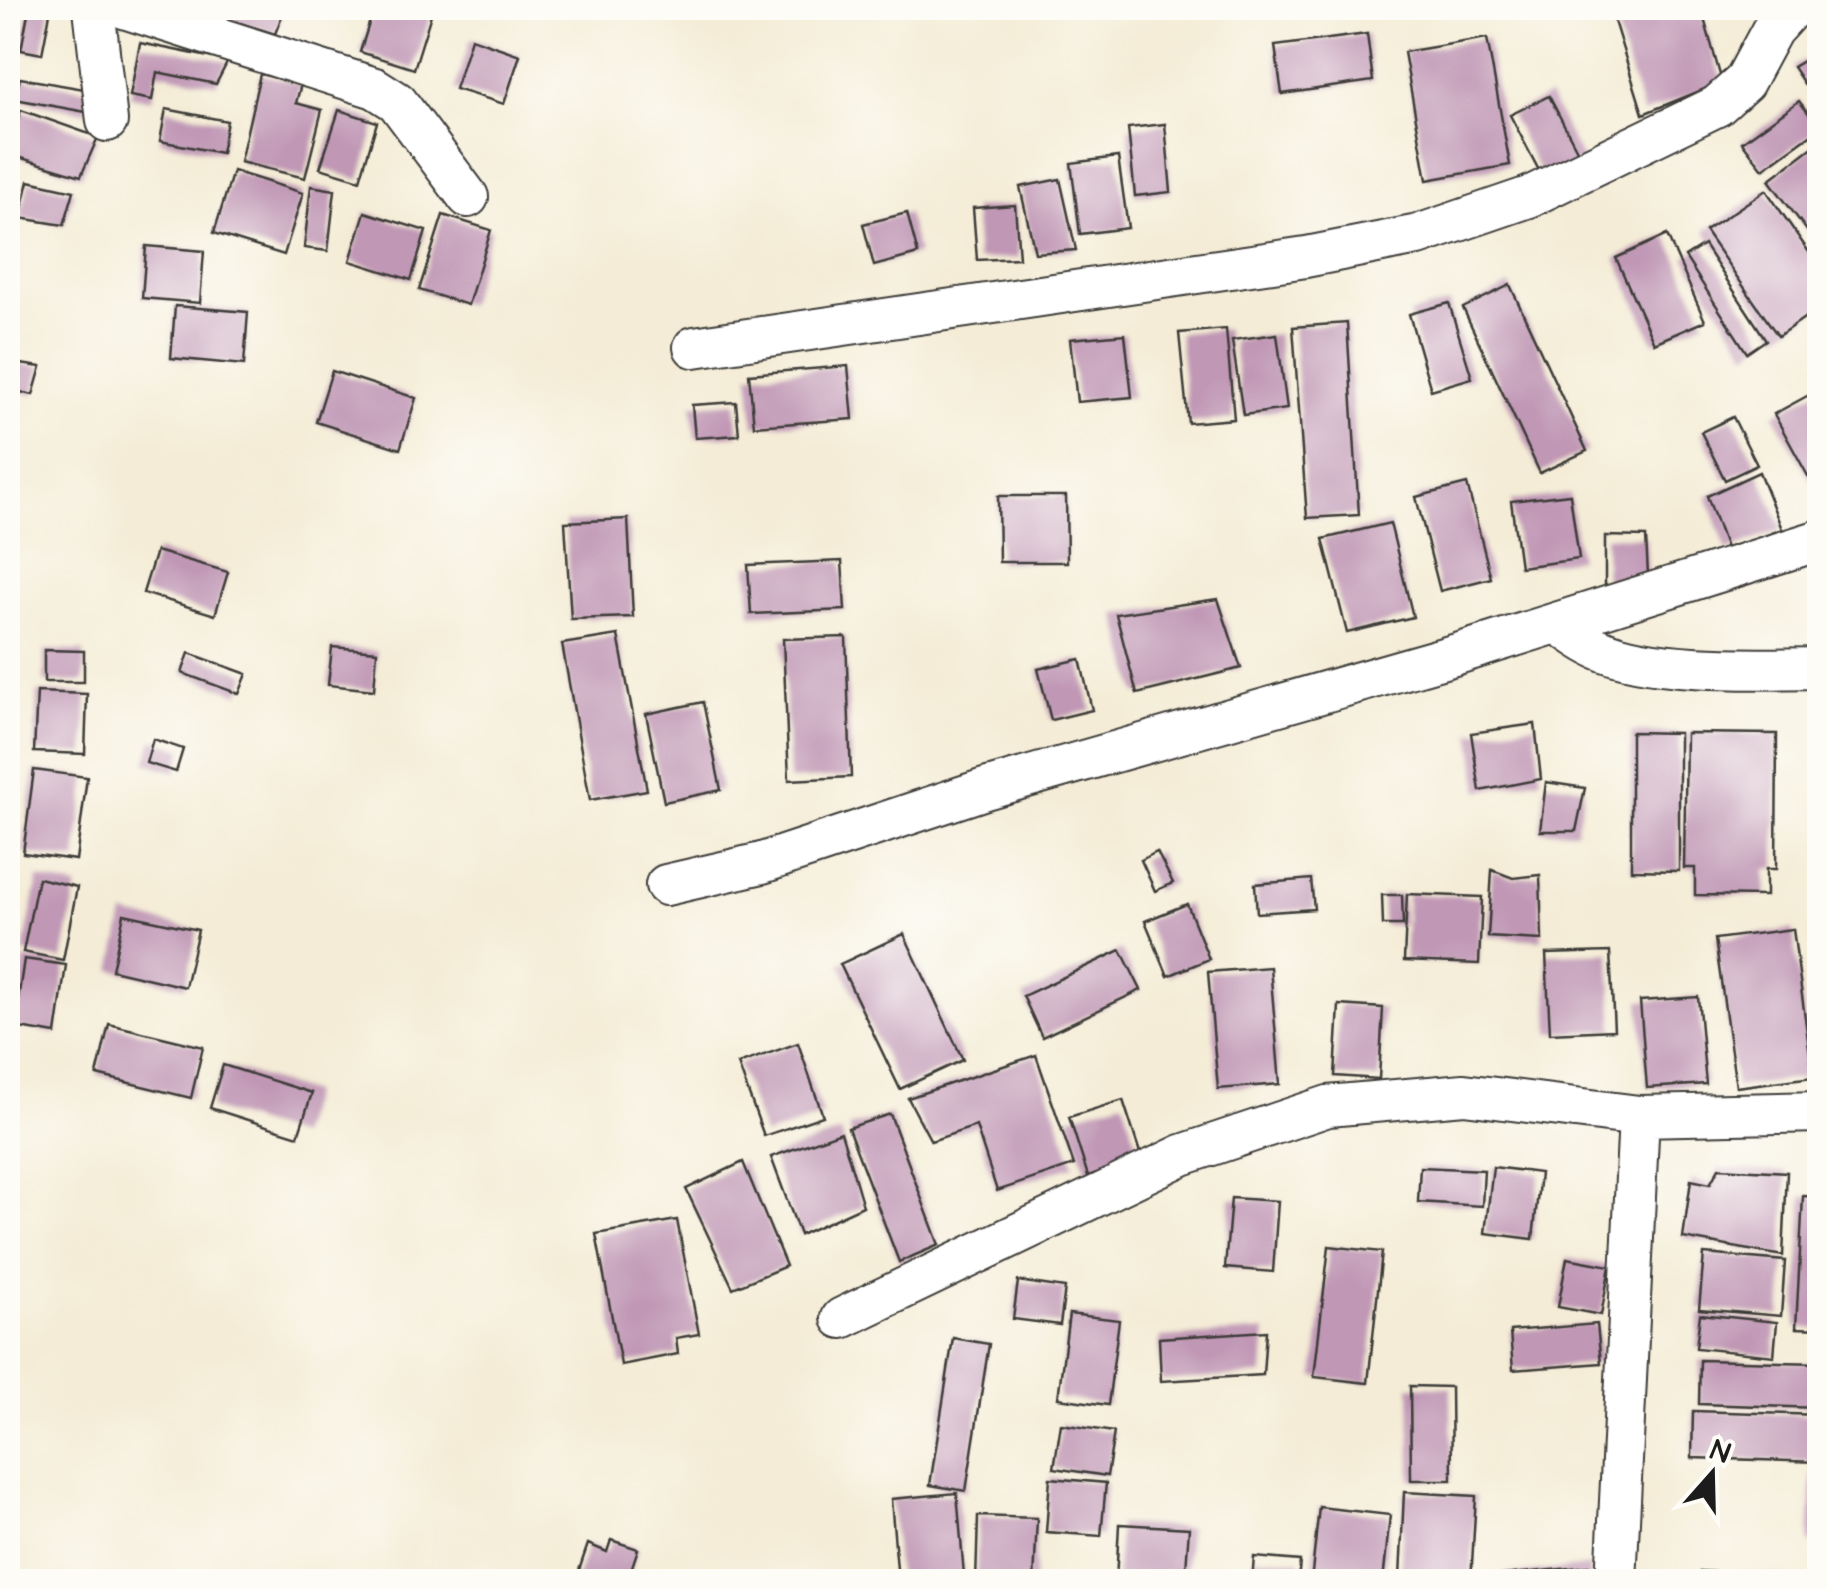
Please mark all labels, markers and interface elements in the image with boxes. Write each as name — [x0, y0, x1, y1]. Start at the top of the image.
north arrow — [1662, 1424, 1762, 1524]
text: N — [1705, 1431, 1735, 1473]

